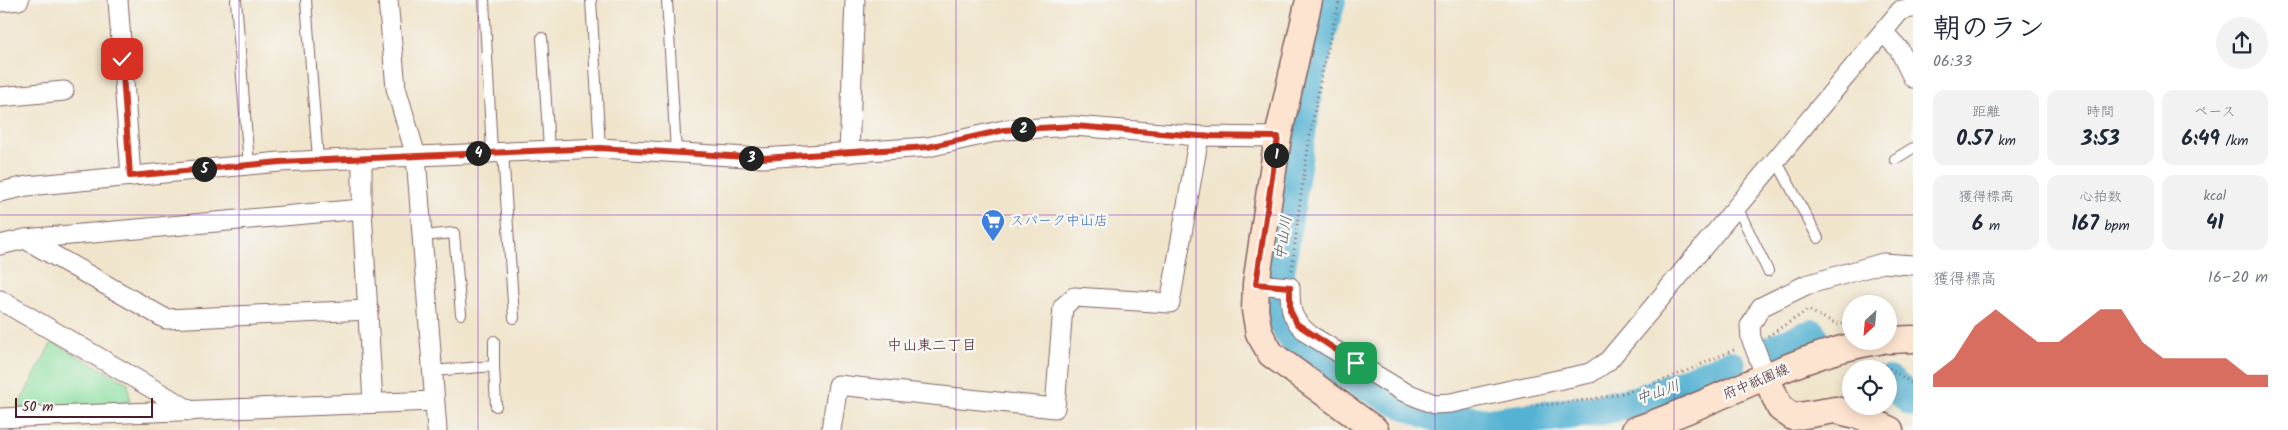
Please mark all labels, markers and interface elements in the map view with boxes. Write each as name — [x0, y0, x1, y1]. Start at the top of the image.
text: 朝のラン — [1933, 7, 2045, 52]
button: share — [2216, 17, 2268, 69]
pin — [101, 38, 143, 80]
icon: check — [108, 45, 136, 73]
text: 06:33 — [1933, 49, 1972, 74]
text: 距離 — [1972, 101, 2000, 123]
text: 時間 — [2086, 101, 2114, 123]
text: ペース — [2194, 101, 2235, 123]
pin: 2 — [1010, 116, 1036, 142]
text: 2 — [1019, 118, 1028, 140]
text: 0.57 — [1956, 123, 1993, 156]
text: 3:53 — [2081, 123, 2120, 156]
text: 6:49 — [2181, 123, 2220, 156]
text: km — [1993, 130, 2016, 152]
text: /km — [2220, 130, 2248, 152]
pin: 4 — [466, 140, 490, 166]
text: 4 — [475, 142, 482, 164]
pin: 1 — [1264, 142, 1288, 168]
text: 1 — [1274, 144, 1279, 166]
pin: 3 — [738, 146, 764, 170]
text: 3 — [748, 147, 755, 169]
pin: 5 — [192, 156, 216, 182]
text: 5 — [201, 158, 208, 180]
text: kcal — [2203, 185, 2226, 207]
text: 獲得標高 — [1958, 186, 2014, 208]
text: 心拍数 — [2079, 186, 2121, 208]
text: 41 — [2206, 207, 2224, 240]
supermarket icon: スパーク中山店 — [980, 208, 1006, 242]
text: 6 — [1972, 208, 1983, 241]
text: 167 — [2071, 208, 2099, 241]
place label: スパーク中山店 — [1010, 210, 1108, 232]
water label: 中山川 — [1269, 214, 1299, 262]
text: m — [1983, 215, 2000, 237]
text: bpm — [2099, 215, 2130, 237]
text: 16–20 m — [2208, 265, 2268, 290]
text: 獲得標高 — [1933, 267, 1997, 292]
north arrow — [1842, 295, 1898, 350]
map controls — [1842, 295, 1897, 415]
district label: 中山東二丁目 — [887, 334, 977, 358]
pin — [1335, 342, 1377, 384]
icon: arrive — [1342, 349, 1370, 377]
street label: 府中祇園線 — [1719, 358, 1793, 406]
button: locate — [1842, 360, 1897, 415]
water label: 中山川 — [1633, 374, 1683, 412]
scale bar — [15, 395, 152, 418]
text: 50 m — [22, 396, 53, 418]

